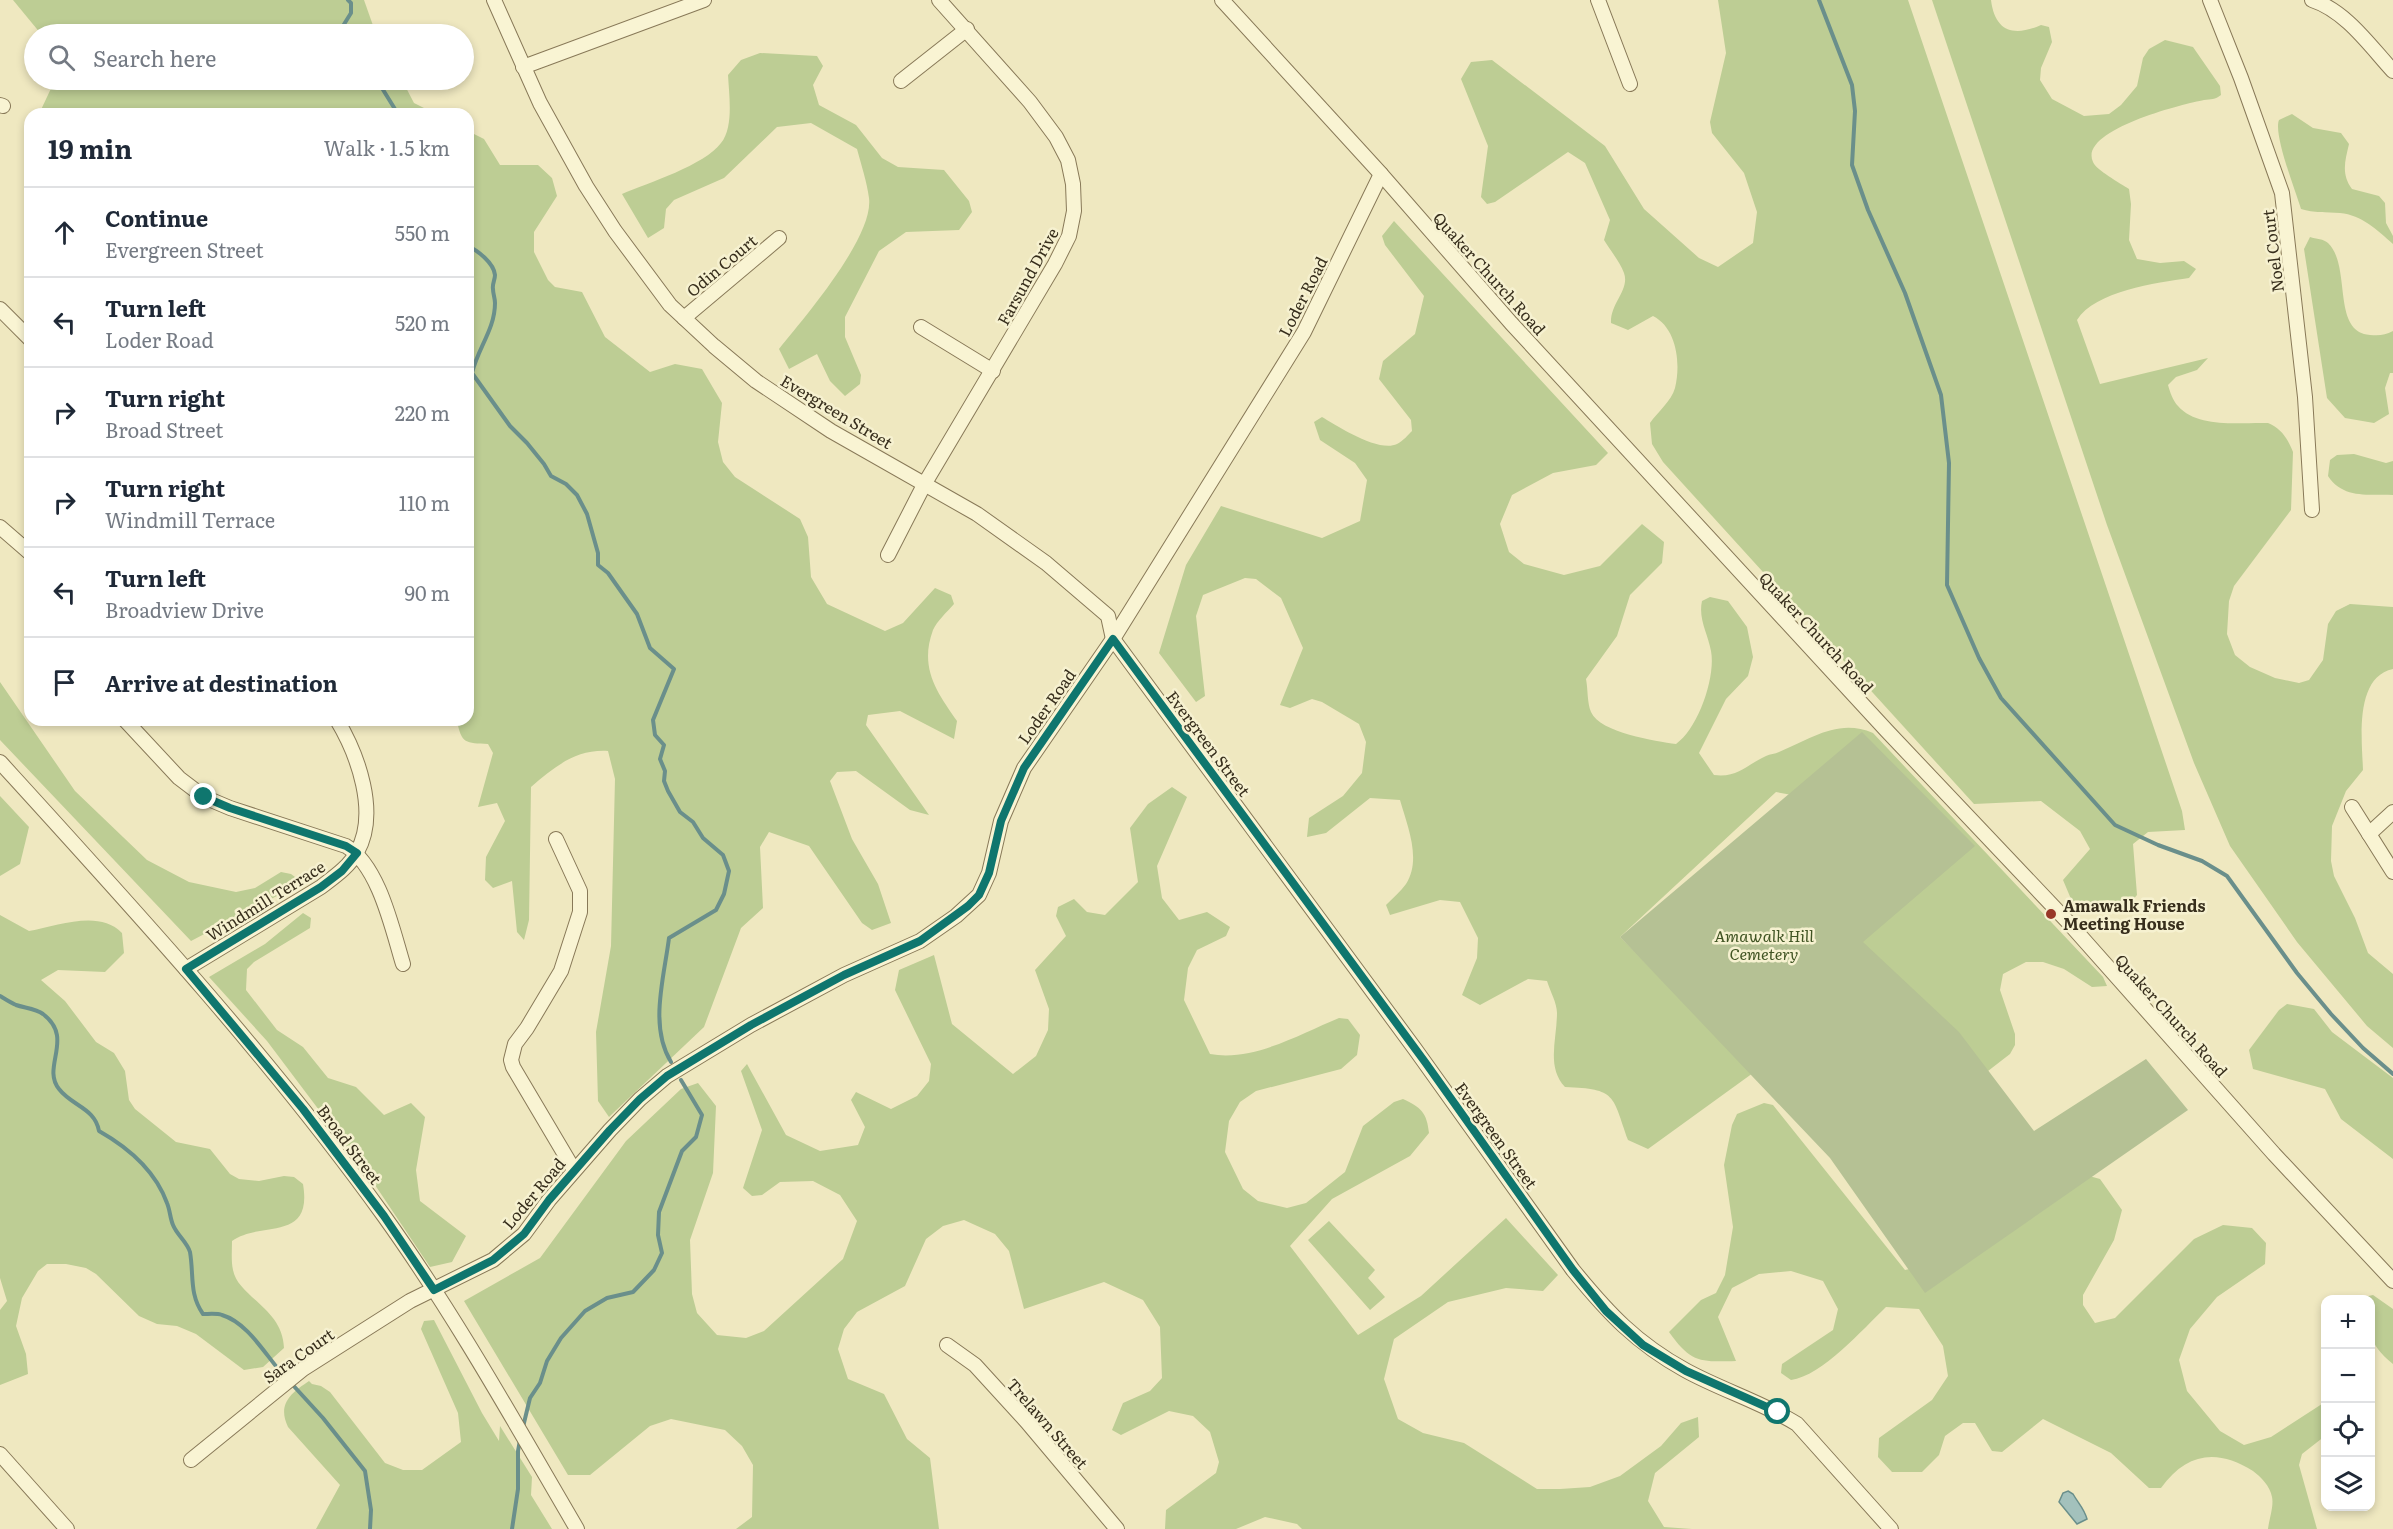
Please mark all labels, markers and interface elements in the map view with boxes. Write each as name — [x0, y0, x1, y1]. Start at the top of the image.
search box — [24, 24, 474, 90]
icon: search — [45, 41, 78, 74]
text: Search here — [93, 41, 216, 74]
text: 19 min — [48, 128, 132, 167]
text: Walk · 1.5 km — [324, 132, 450, 162]
text: Continue — [105, 201, 208, 234]
street label: Quaker Church Road — [1428, 206, 1552, 340]
street label: Noel Court — [2255, 208, 2289, 294]
icon: ahead — [48, 216, 81, 249]
text: 550 m — [395, 217, 450, 247]
street label: Farsund Drive — [990, 223, 1064, 329]
street label: Odin Court — [680, 228, 762, 302]
text: Evergreen Street — [105, 234, 264, 264]
street label: Loder Road — [1272, 252, 1333, 340]
text: Turn left — [105, 291, 206, 324]
icon: left — [48, 306, 81, 339]
text: 520 m — [395, 307, 450, 337]
text: Loder Road — [105, 324, 214, 354]
street label: Evergreen Street — [776, 368, 898, 454]
text: Turn right — [105, 381, 225, 414]
icon: right — [48, 396, 81, 429]
text: 220 m — [395, 397, 450, 427]
text: Broad Street — [105, 414, 223, 444]
text: Turn right — [105, 471, 225, 504]
icon: right — [48, 486, 81, 519]
text: 110 m — [399, 487, 450, 517]
text: Windmill Terrace — [105, 504, 275, 534]
text: Turn left — [105, 561, 206, 594]
street label: Quaker Church Road — [1754, 566, 1880, 698]
icon: left — [48, 576, 81, 609]
text: 90 m — [405, 577, 450, 607]
text: Broadview Drive — [105, 594, 264, 624]
street label: Loder Road — [1011, 663, 1081, 748]
icon: arrive — [48, 666, 81, 699]
text: Arrive at destination — [105, 666, 338, 699]
street label: Evergreen Street — [1161, 685, 1257, 801]
route end — [190, 783, 216, 809]
street label: Windmill Terrace — [201, 854, 329, 946]
place label: Amawalk Friends Meeting House — [2063, 893, 2205, 935]
marker: Amawalk Friends Meeting House — [2044, 907, 2058, 921]
park label: Amawalk Hill Cemetery — [1714, 923, 1814, 965]
street label: Quaker Church Road — [2110, 948, 2234, 1082]
street label: Evergreen Street — [1450, 1077, 1544, 1194]
street label: Broad Street — [312, 1099, 388, 1189]
street label: Loder Road — [496, 1152, 570, 1234]
map controls — [2321, 1295, 2375, 1511]
button: + — [2321, 1295, 2375, 1349]
street label: Sara Court — [258, 1321, 339, 1388]
button: − — [2321, 1349, 2375, 1403]
street label: Trelawn Street — [1002, 1372, 1095, 1474]
route start — [1764, 1398, 1790, 1424]
button: locate — [2321, 1403, 2375, 1457]
button: layers — [2321, 1457, 2375, 1511]

